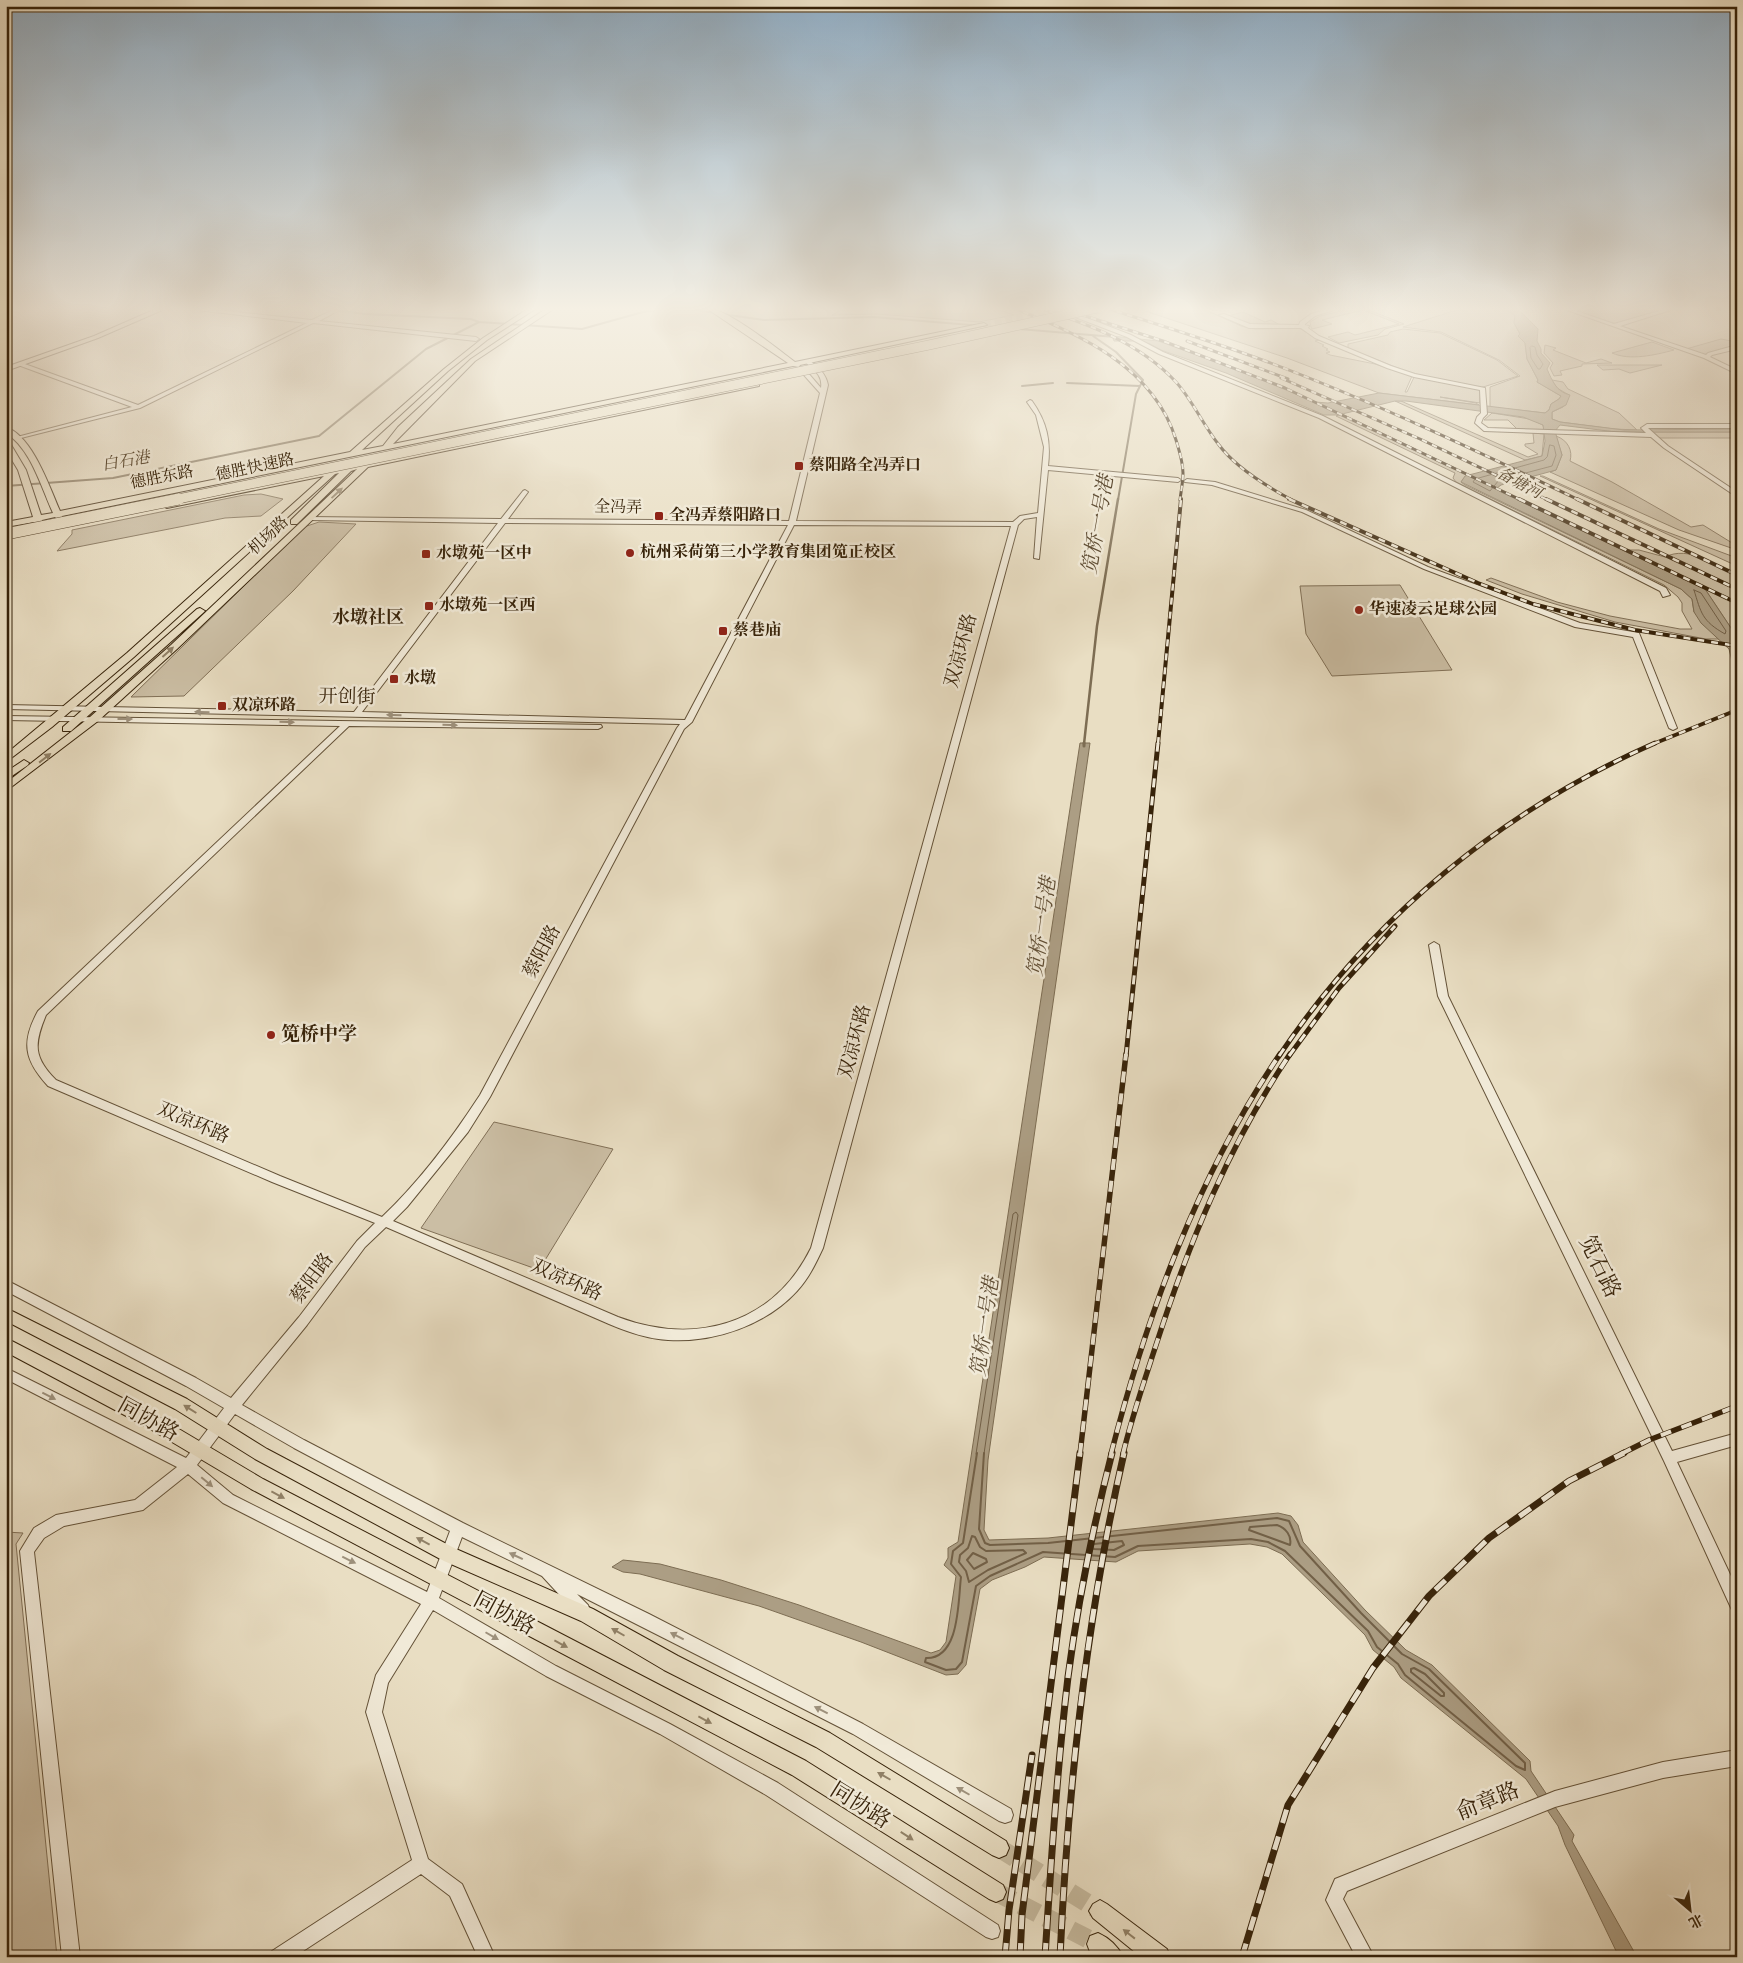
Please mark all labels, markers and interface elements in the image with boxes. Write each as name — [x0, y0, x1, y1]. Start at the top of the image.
water label: 白石港 — [101, 448, 153, 474]
street label: 德胜快速路 — [214, 450, 296, 484]
place label: 蔡阳路全冯弄口 — [809, 456, 921, 474]
marker: 蔡阳路全冯弄口 — [793, 460, 805, 472]
street label: 德胜东路 — [129, 462, 195, 492]
water label: 备塘河 — [1494, 464, 1548, 504]
water label: 笕桥一号港 — [1078, 471, 1118, 576]
one-way arrow — [331, 487, 343, 499]
street label: 全冯弄 — [594, 498, 642, 516]
place label: 全冯弄蔡阳路口 — [669, 506, 781, 524]
marker: 全冯弄蔡阳路口 — [653, 510, 665, 522]
street label: 机场路 — [245, 512, 292, 558]
place label: 杭州采荷第三小学教育集团笕正校区 — [640, 542, 896, 561]
place label: 水墩苑一区中 — [436, 544, 532, 562]
marker: 杭州采荷第三小学教育集团笕正校区 — [624, 547, 636, 559]
marker: 水墩苑一区中 — [420, 548, 432, 560]
place label: 水墩苑一区西 — [439, 596, 536, 614]
marker: 水墩苑一区西 — [423, 600, 435, 612]
place label: 华速凌云足球公园 — [1369, 600, 1497, 618]
marker: 华速凌云足球公园 — [1353, 604, 1365, 616]
district label: 水墩社区 — [332, 607, 404, 627]
street label: 双凉环路 — [941, 611, 981, 690]
place label: 蔡巷庙 — [733, 620, 781, 639]
marker: 蔡巷庙 — [717, 625, 729, 637]
one-way arrow — [162, 646, 174, 658]
place label: 水墩 — [404, 669, 436, 687]
marker: 水墩 — [388, 673, 400, 685]
street label: 开创街 — [318, 686, 376, 708]
place label: 双凉环路 — [232, 696, 296, 714]
marker: 双凉环路 — [216, 700, 228, 712]
one-way arrow — [194, 707, 210, 715]
one-way arrow — [386, 711, 402, 719]
one-way arrow — [117, 715, 133, 723]
one-way arrow — [280, 718, 296, 726]
one-way arrow — [442, 721, 458, 729]
one-way arrow — [38, 752, 51, 763]
water label: 笕桥一号港 — [1024, 873, 1060, 978]
street label: 蔡阳路 — [519, 921, 565, 982]
street label: 双凉环路 — [835, 1002, 875, 1081]
place label: 笕桥中学 — [281, 1023, 357, 1045]
marker: 笕桥中学 — [265, 1029, 277, 1041]
street label: 双凉环路 — [154, 1099, 232, 1148]
street label: 笕石路 — [1575, 1232, 1625, 1301]
street label: 蔡阳路 — [287, 1249, 338, 1307]
street label: 双凉环路 — [527, 1255, 605, 1305]
water label: 笕桥一号港 — [967, 1273, 1003, 1378]
one-way arrow — [42, 1392, 57, 1400]
street label: 同协路 — [114, 1393, 183, 1446]
one-way arrow — [184, 1405, 197, 1414]
one-way arrow — [200, 1476, 212, 1488]
one-way arrow — [271, 1491, 285, 1499]
one-way arrow — [417, 1536, 430, 1545]
one-way arrow — [509, 1551, 523, 1559]
one-way arrow — [342, 1556, 356, 1564]
street label: 同协路 — [470, 1587, 539, 1639]
one-way arrow — [611, 1628, 624, 1637]
one-way arrow — [486, 1632, 499, 1641]
one-way arrow — [670, 1632, 684, 1640]
one-way arrow — [554, 1640, 569, 1648]
one-way arrow — [814, 1706, 829, 1714]
one-way arrow — [698, 1716, 713, 1724]
one-way arrow — [877, 1771, 890, 1780]
street label: 同协路 — [826, 1777, 895, 1833]
street label: 俞章路 — [1453, 1778, 1523, 1825]
one-way arrow — [956, 1786, 969, 1795]
one-way arrow — [900, 1831, 913, 1840]
north arrow — [1666, 1886, 1716, 1936]
text: 北 — [1686, 1911, 1706, 1931]
one-way arrow — [1122, 1929, 1136, 1939]

